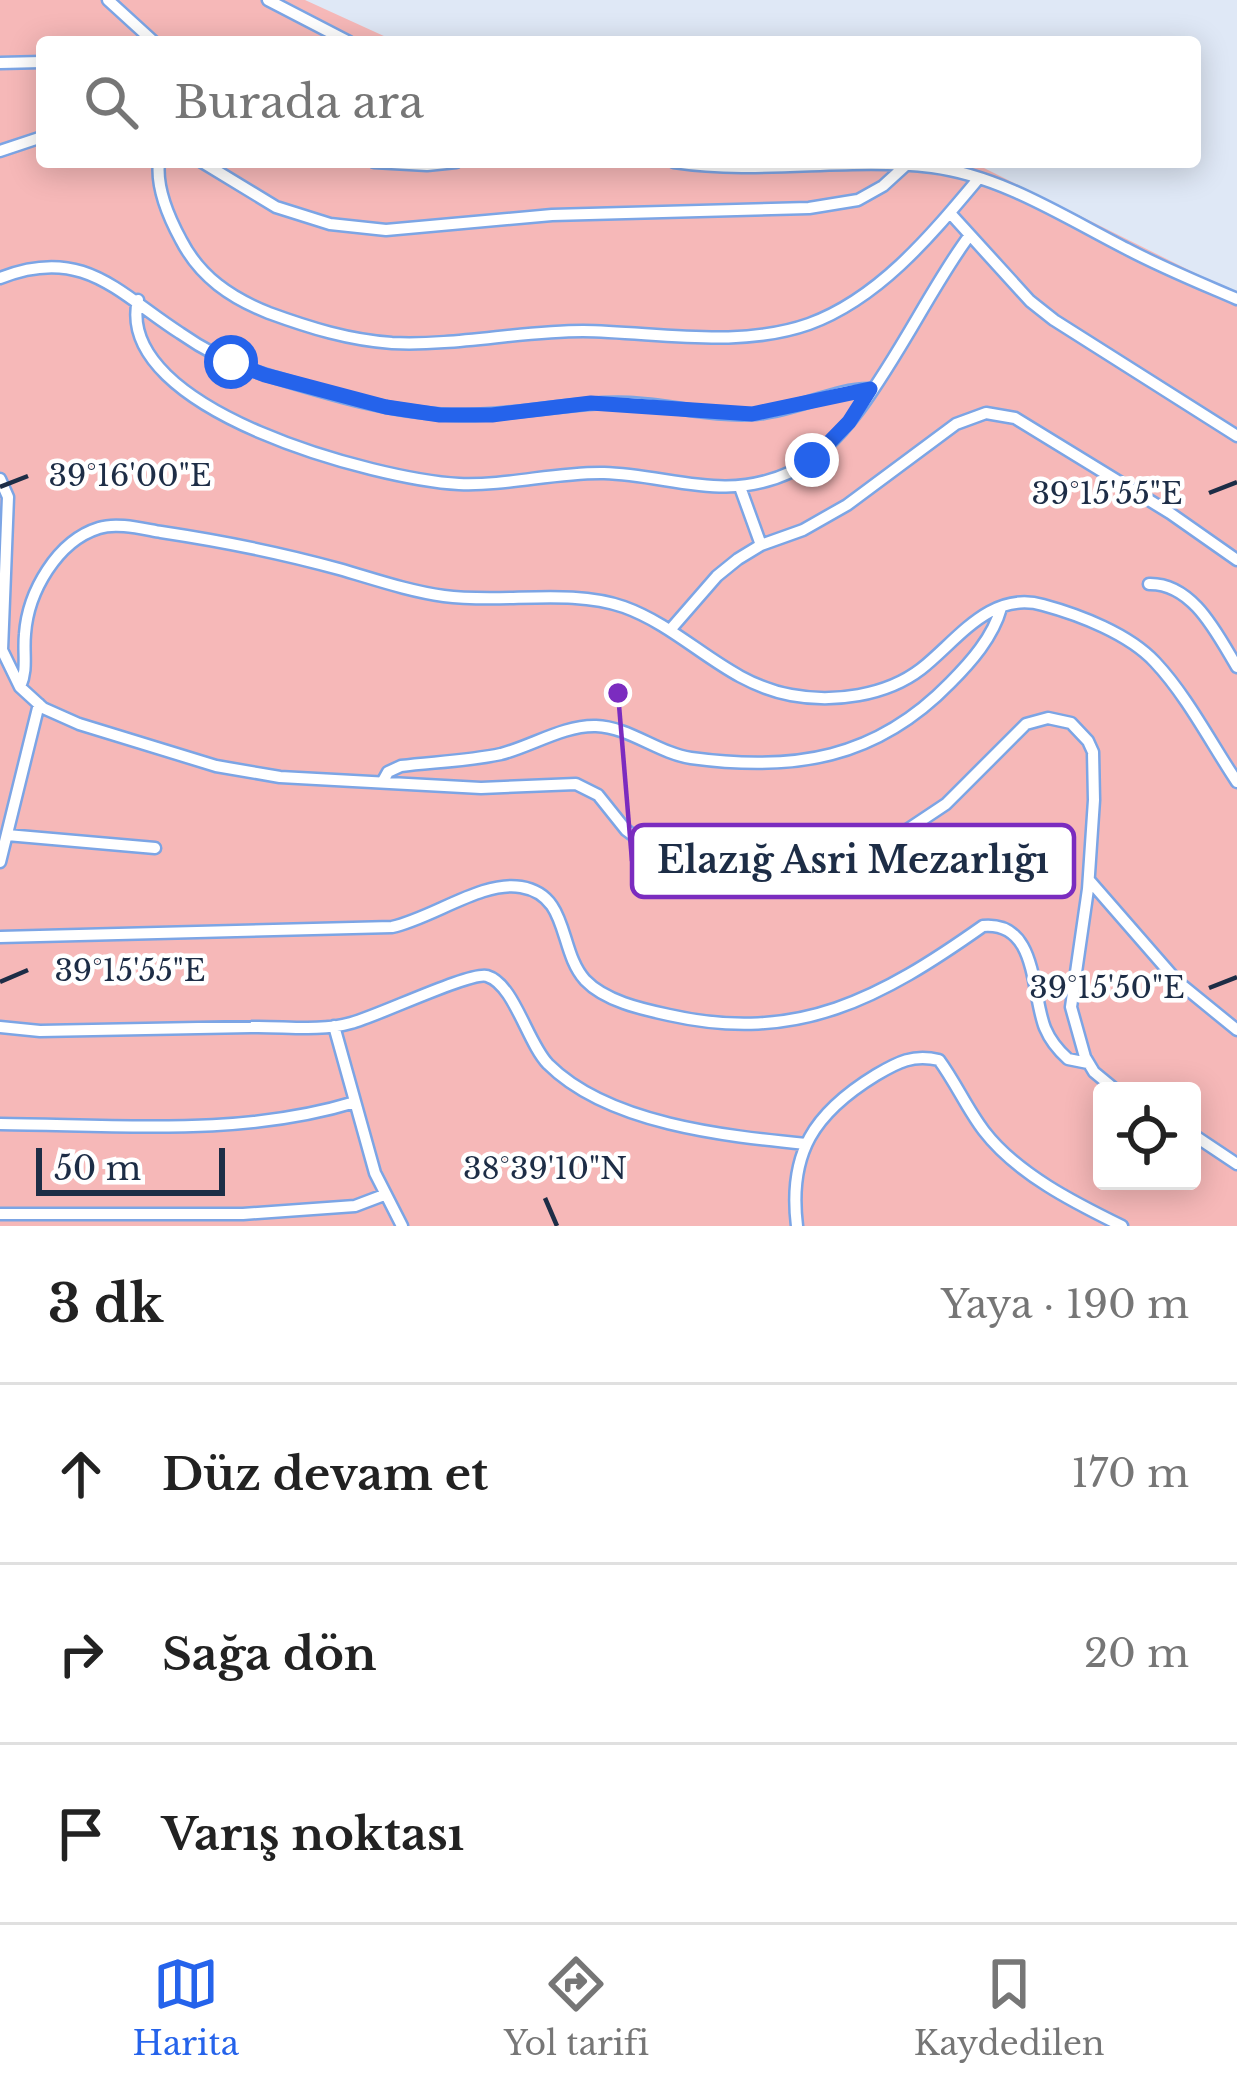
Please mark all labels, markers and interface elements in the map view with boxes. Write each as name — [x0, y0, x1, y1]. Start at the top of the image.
search box — [36, 36, 1201, 168]
icon: search — [78, 69, 144, 135]
text: Burada ara — [174, 74, 424, 130]
route start — [204, 335, 258, 389]
route end — [785, 433, 839, 487]
text: 39°16'00"E — [49, 457, 211, 494]
text: 39°15'55"E — [1031, 475, 1183, 512]
callout: Elazığ Asri Mezarlığı — [632, 825, 1074, 897]
text: Elazığ Asri Mezarlığı — [657, 838, 1049, 883]
text: 39°15'55"E — [54, 952, 206, 989]
text: 39°15'50"E — [1029, 969, 1185, 1006]
map controls — [1093, 1082, 1201, 1190]
button: locate — [1093, 1082, 1201, 1190]
scale bar — [36, 1142, 225, 1195]
text: 50 m — [54, 1148, 141, 1189]
text: 38°39'10"N — [463, 1150, 627, 1187]
text: 3 dk — [48, 1273, 163, 1336]
text: Yaya · 190 m — [941, 1280, 1189, 1329]
icon: ahead — [48, 1441, 114, 1507]
text: Düz devam et — [162, 1446, 488, 1502]
text: 170 m — [1071, 1449, 1189, 1498]
icon: right — [48, 1621, 114, 1687]
text: Sağa dön — [162, 1626, 377, 1682]
text: 20 m — [1084, 1629, 1189, 1678]
icon: arrive — [48, 1801, 114, 1867]
text: Varış noktası — [162, 1806, 464, 1862]
tab: Harita — [132, 1951, 239, 2064]
tab: Yol tarifi — [504, 1951, 649, 2064]
tab: Kaydedilen — [914, 1951, 1105, 2064]

